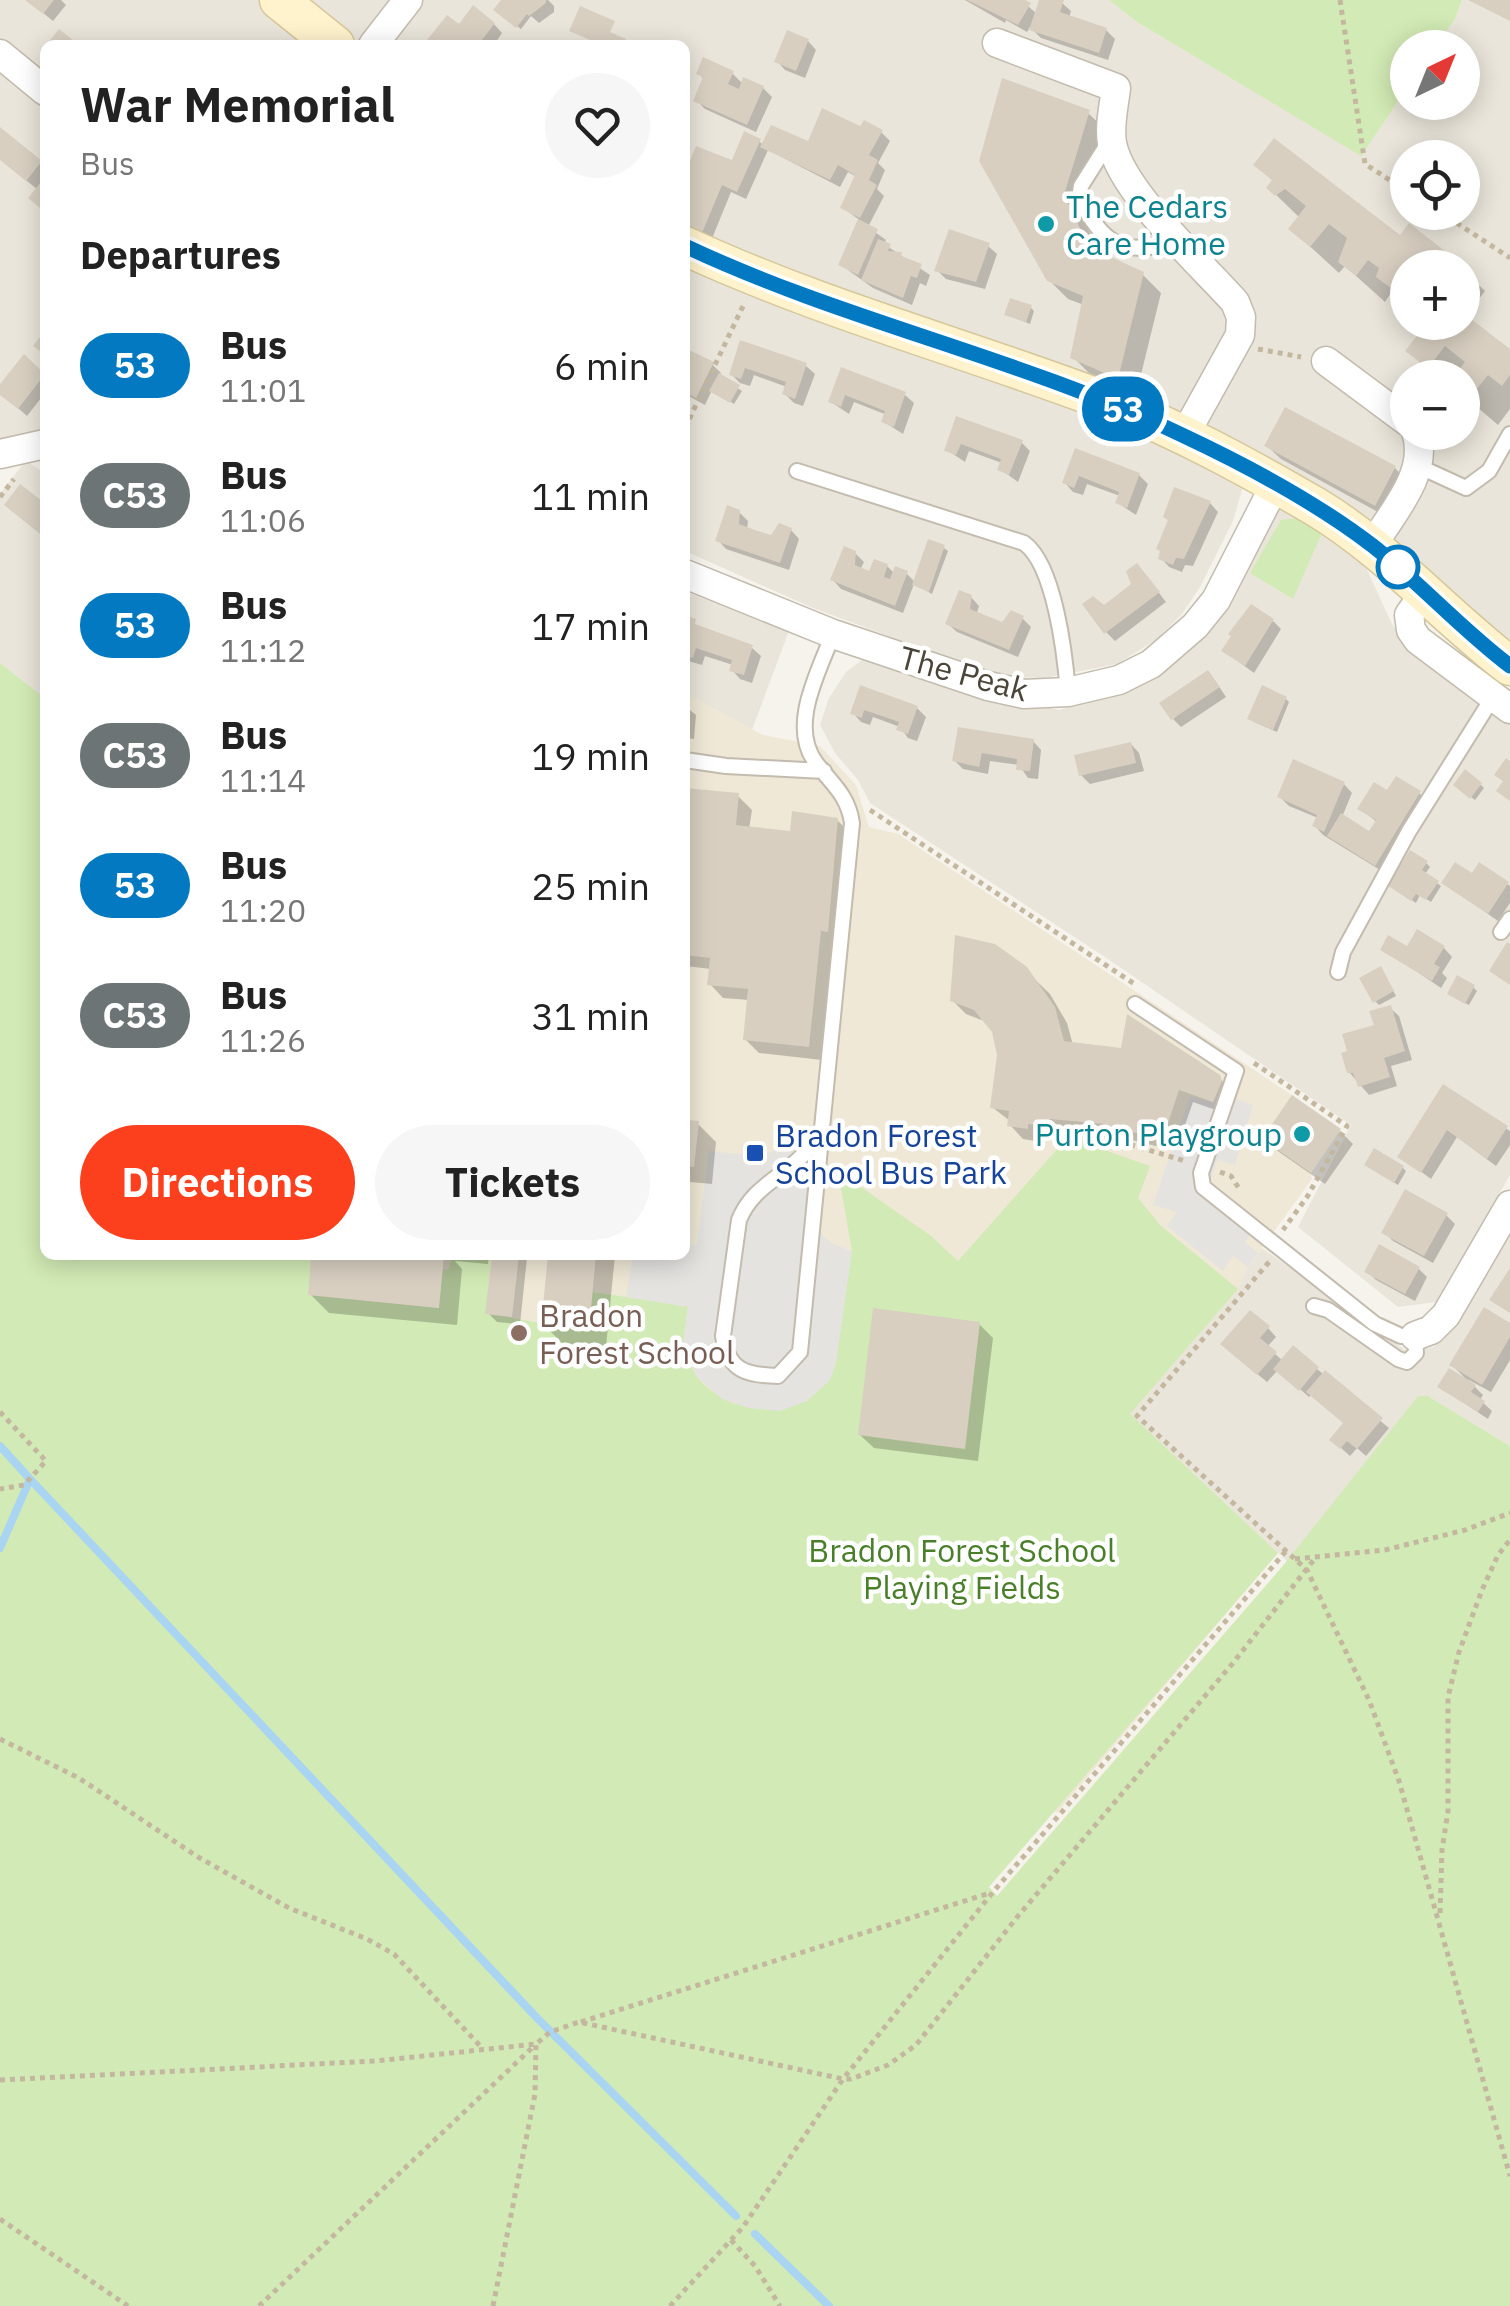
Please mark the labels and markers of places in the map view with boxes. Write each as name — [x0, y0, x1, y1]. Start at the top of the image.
place label: The Cedars Care Home — [1066, 185, 1228, 264]
marker: The Cedars Care Home — [1035, 213, 1057, 235]
unlabelled marker — [1377, 546, 1419, 588]
place label: Purton Playgroup — [1035, 1113, 1282, 1155]
place label: Bradon Forest School Bus Park — [775, 1114, 1007, 1193]
marker: Purton Playgroup — [1291, 1123, 1313, 1145]
marker: Bradon Forest School Bus Park — [744, 1142, 766, 1164]
place label: Bradon Forest School — [539, 1294, 735, 1373]
marker: Bradon Forest School — [508, 1322, 530, 1344]

